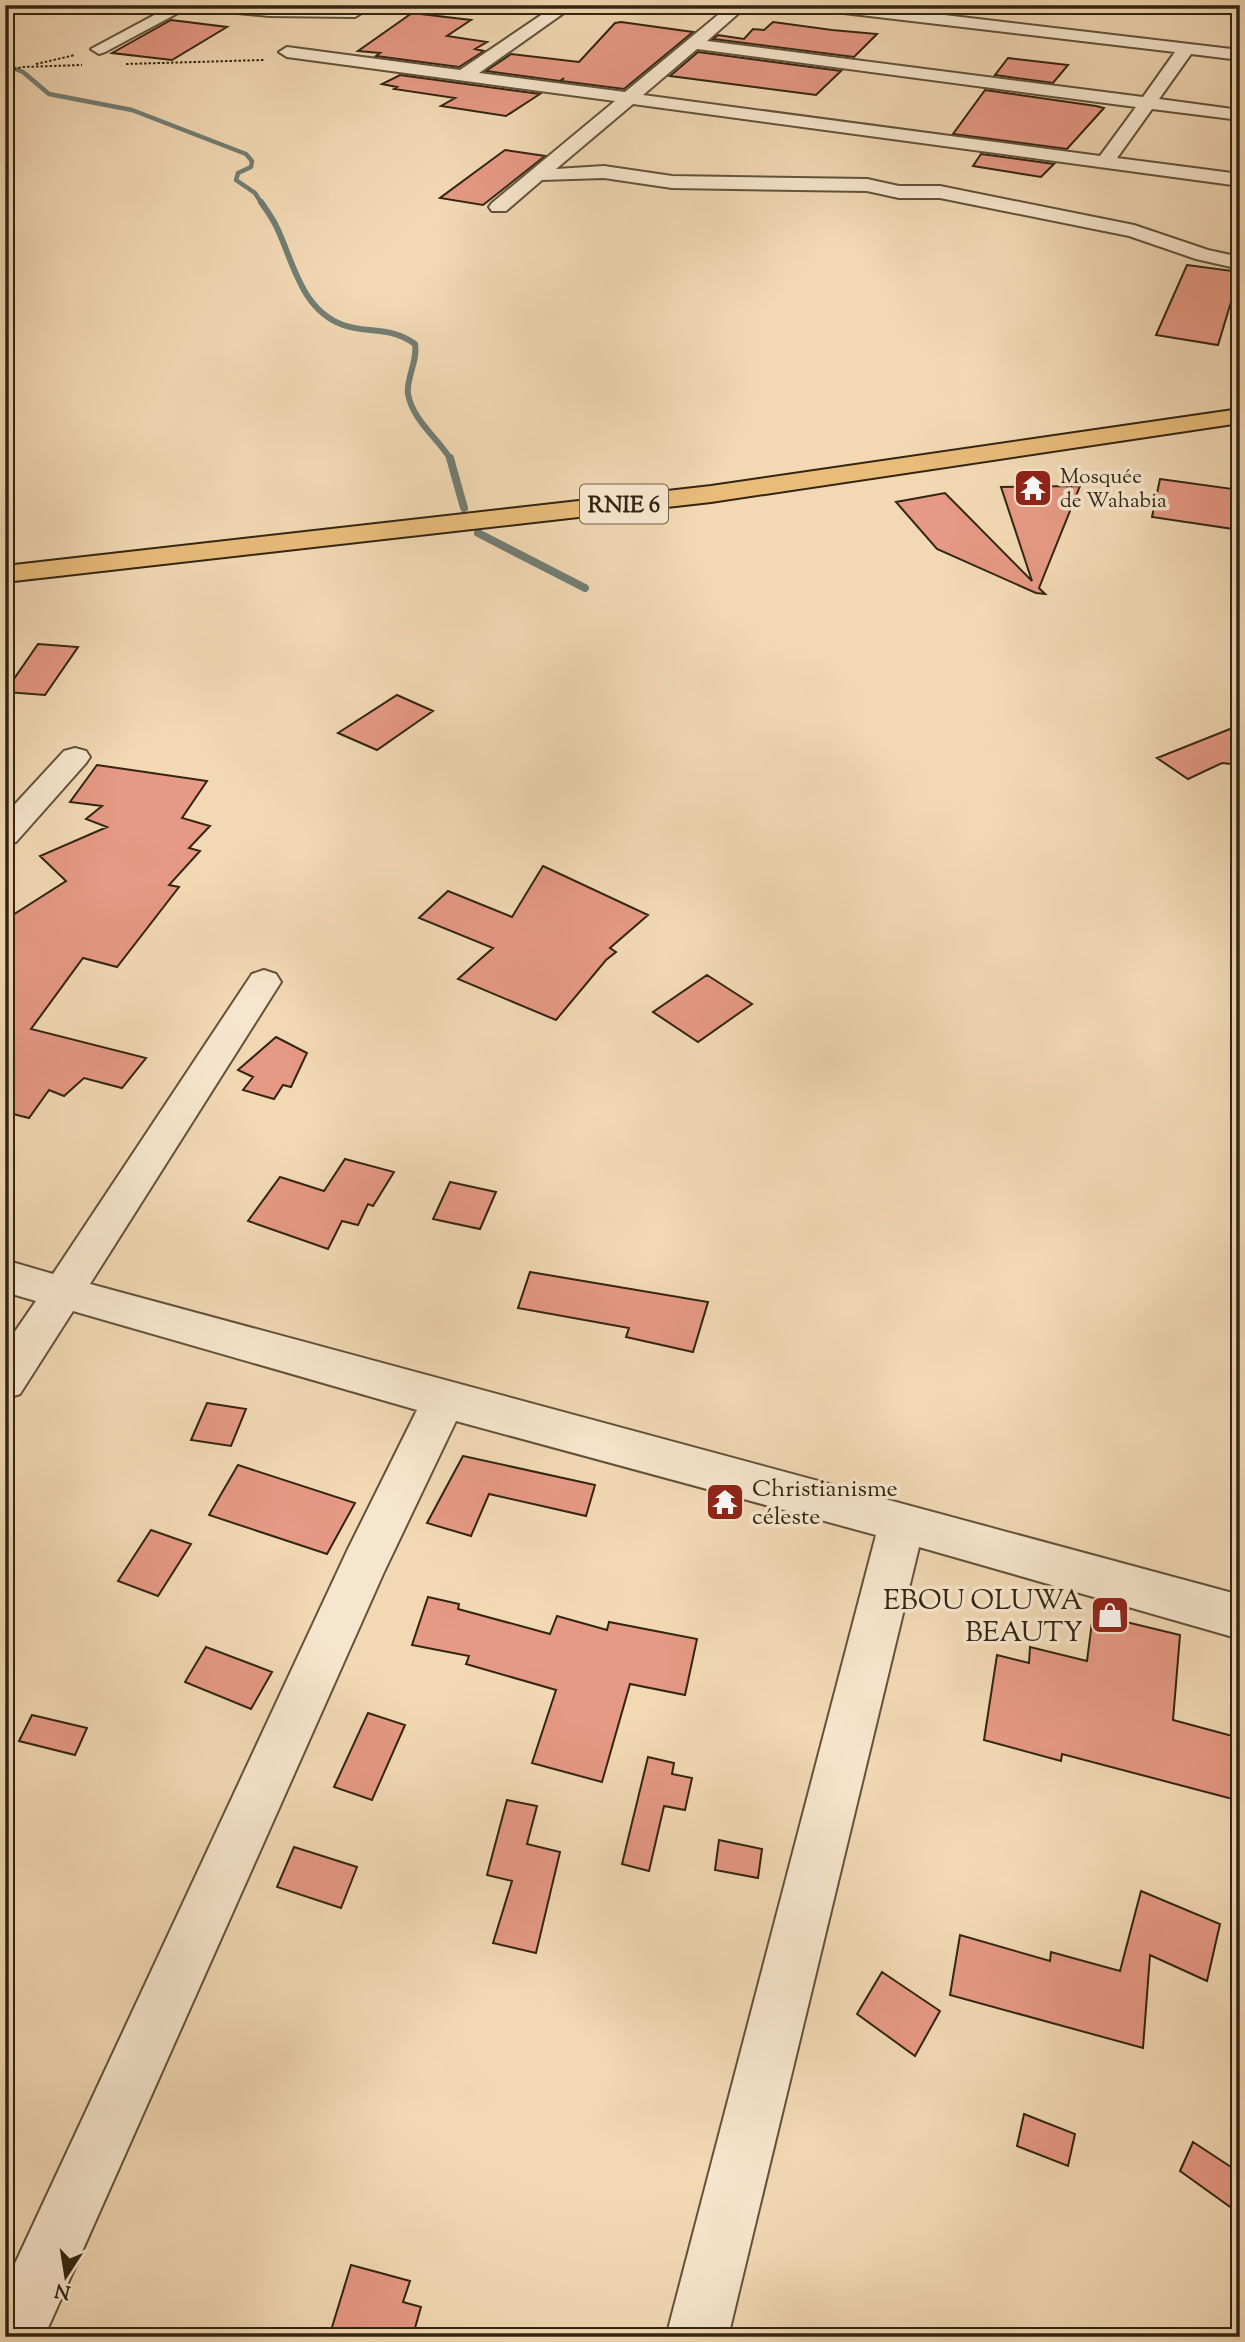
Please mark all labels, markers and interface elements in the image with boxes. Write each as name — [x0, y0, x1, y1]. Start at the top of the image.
place label: Mosquée de Wahabia — [1060, 463, 1167, 517]
temple icon: Mosquée de Wahabia — [1012, 467, 1054, 509]
road number: RNIE 6 — [580, 484, 668, 524]
place label: Christianisme céleste — [752, 1473, 898, 1535]
temple icon: Christianisme céleste — [704, 1481, 746, 1523]
place label: EBOU OLUWA BEAUTY — [883, 1582, 1083, 1654]
shop icon: EBOU OLUWA BEAUTY — [1089, 1594, 1131, 1636]
north arrow — [32, 2240, 102, 2310]
text: N — [53, 2275, 73, 2305]

